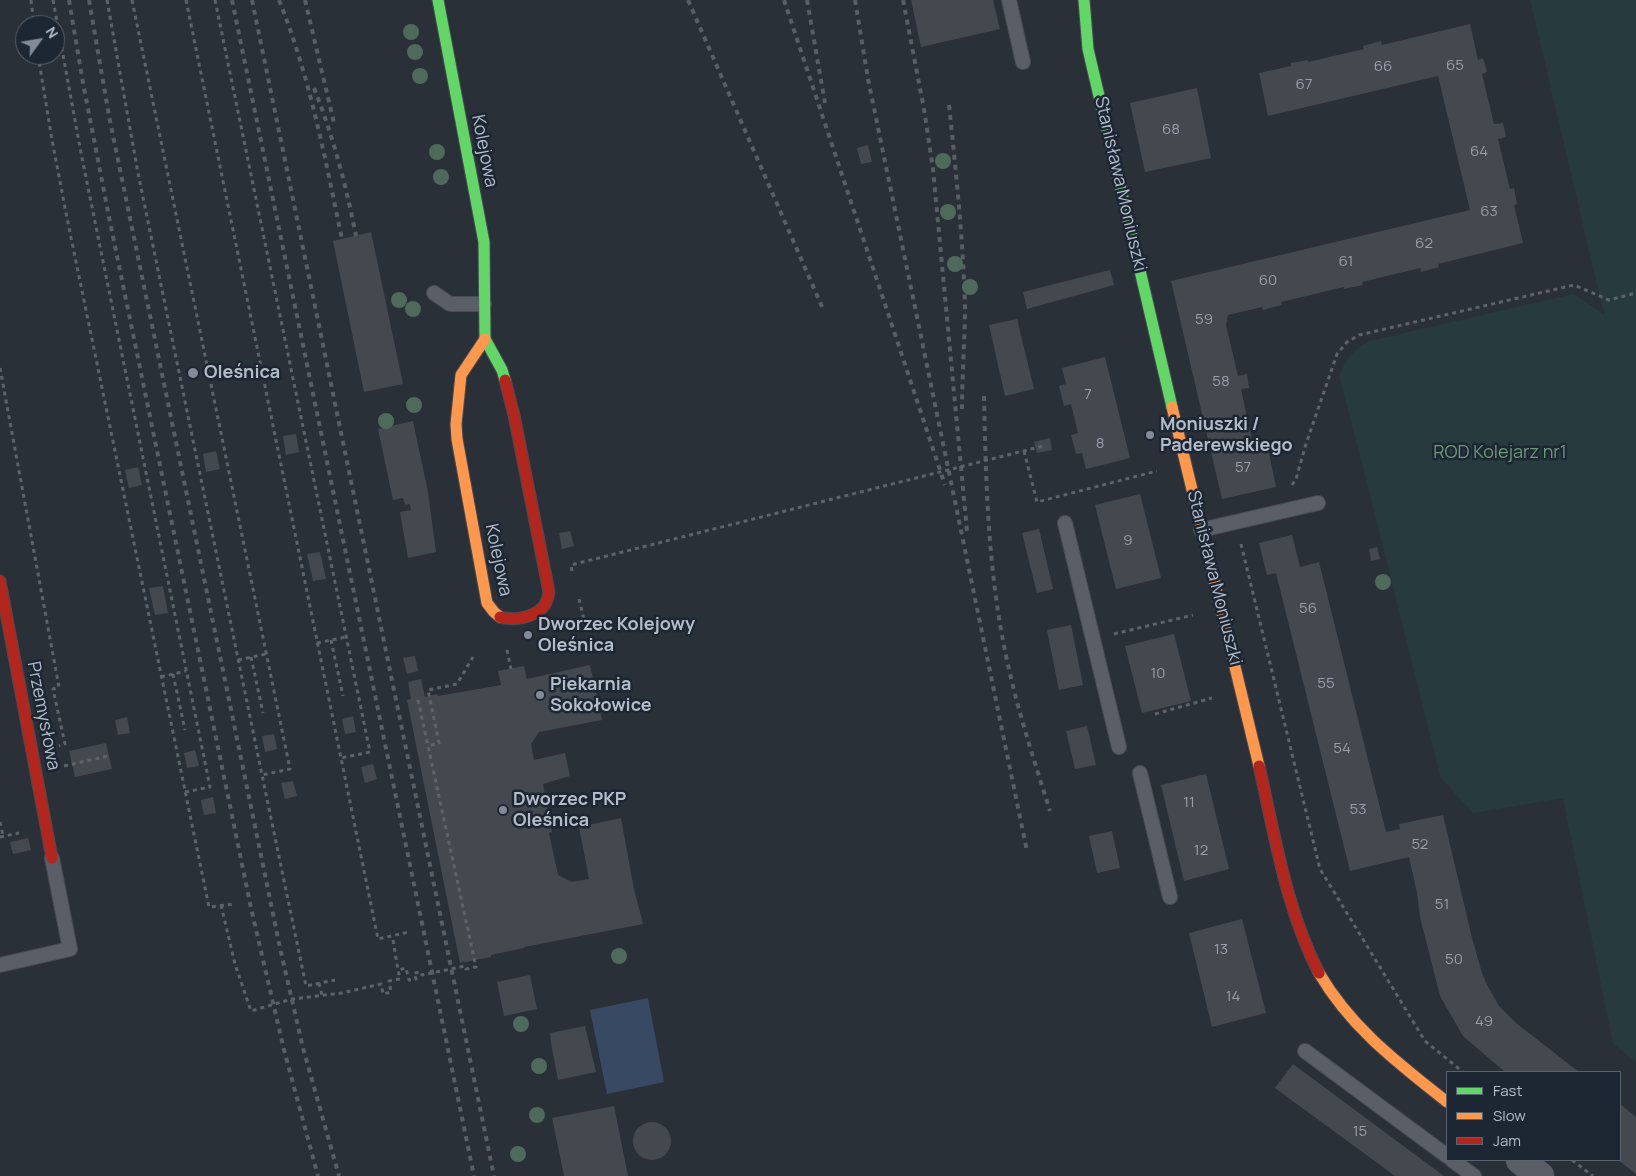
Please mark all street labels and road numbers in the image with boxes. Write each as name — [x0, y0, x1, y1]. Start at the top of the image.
street label: Stanisława Moniuszki — [1089, 94, 1151, 274]
street label: Kolejowa — [466, 113, 502, 189]
street label: Stanisława Moniuszki — [1182, 489, 1246, 667]
street label: Kolejowa — [480, 522, 516, 598]
street label: Przemysłowa — [22, 660, 64, 772]

